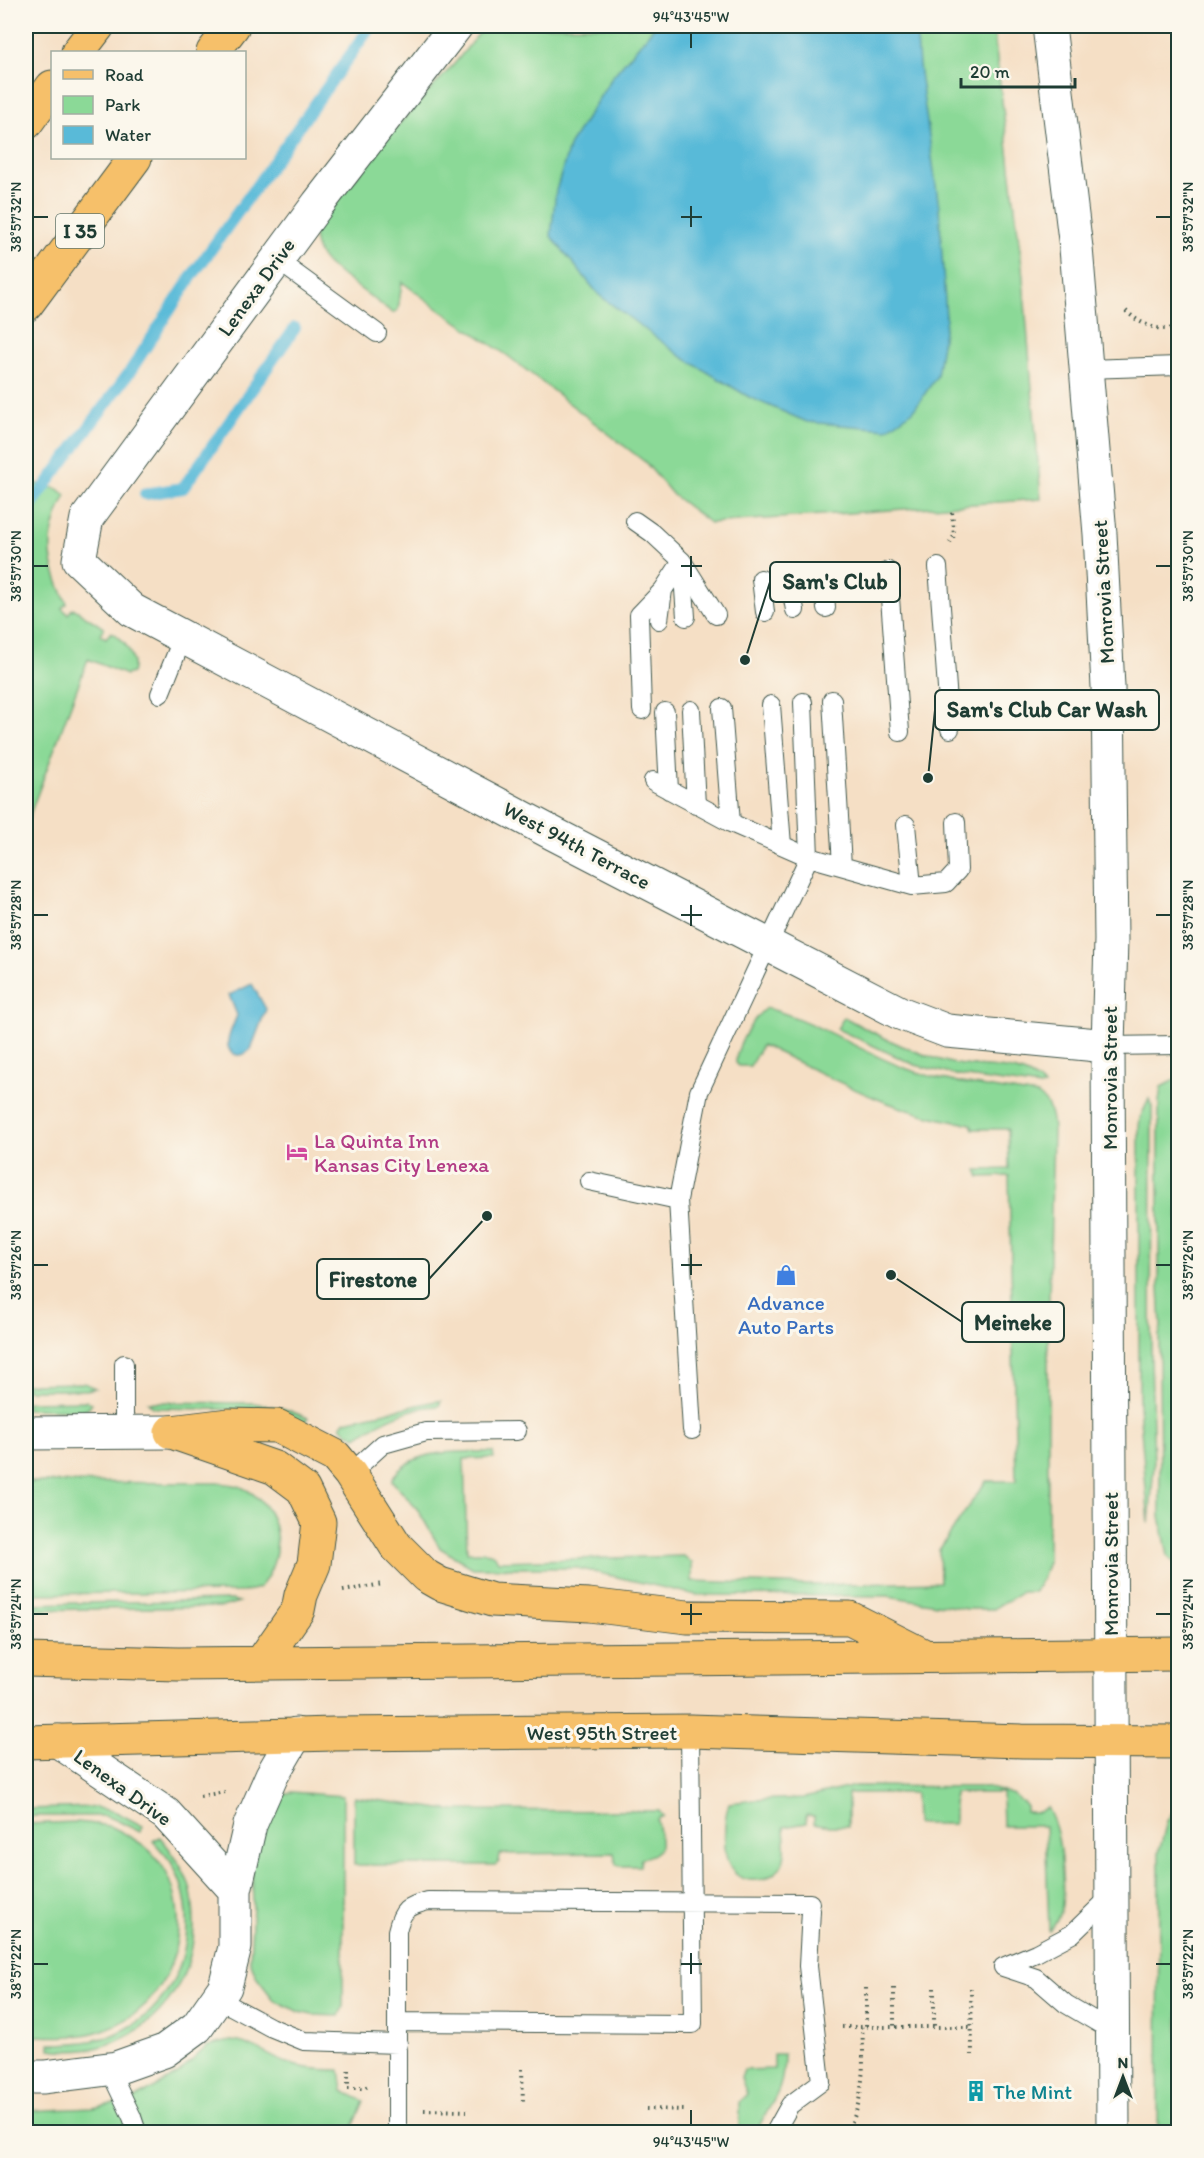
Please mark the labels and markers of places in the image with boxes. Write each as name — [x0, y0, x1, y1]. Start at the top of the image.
callout: Sam's Club — [770, 562, 900, 602]
callout: Sam's Club Car Wash — [935, 690, 1159, 730]
place label: La Quinta Inn Kansas City Lenexa — [314, 1128, 489, 1177]
hotel icon: La Quinta Inn Kansas City Lenexa — [285, 1140, 309, 1164]
callout: Firestone — [317, 1259, 429, 1299]
shop icon: Advance Auto Parts — [774, 1263, 798, 1287]
place label: Advance Auto Parts — [738, 1290, 834, 1339]
callout: Meineke — [962, 1302, 1064, 1342]
building icon: The Mint — [964, 2079, 988, 2103]
place label: The Mint — [993, 2079, 1072, 2104]

